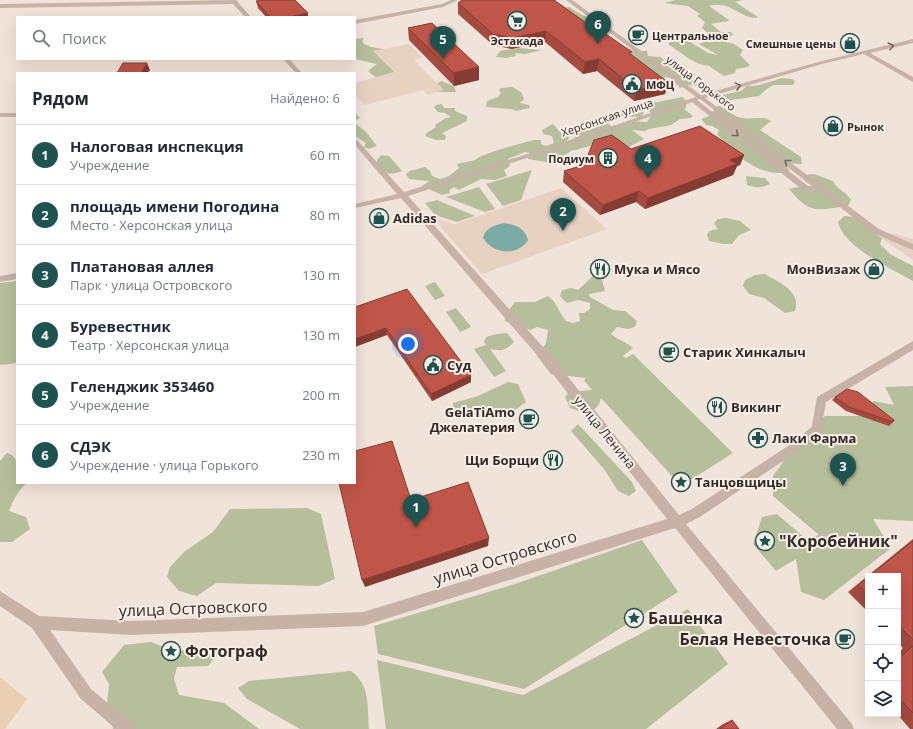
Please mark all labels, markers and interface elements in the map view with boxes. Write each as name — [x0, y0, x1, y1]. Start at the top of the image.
supermarket icon: Эстакада — [506, 10, 528, 32]
pin: 6 — [585, 11, 611, 44]
search box — [16, 16, 356, 60]
cafe icon: Центральное — [627, 24, 649, 46]
pin: 5 — [430, 26, 456, 59]
icon: search — [30, 27, 52, 49]
text: Поиск — [62, 28, 106, 48]
place label: Центральное — [652, 28, 729, 43]
shop icon: Смешные цены — [839, 32, 861, 54]
place label: Эстакада — [490, 33, 544, 48]
place label: Смешные цены — [746, 36, 836, 51]
one-way arrow — [888, 42, 894, 50]
street label: улица Горького — [663, 52, 739, 114]
public building icon: МФЦ — [621, 73, 643, 95]
place label: МФЦ — [646, 77, 675, 92]
one-way arrow — [735, 82, 742, 91]
text: Рядом — [32, 87, 89, 110]
text: Найдено: 6 — [270, 89, 340, 107]
street label: Херсонская улица — [559, 94, 655, 140]
shop icon: Рынок — [822, 115, 844, 137]
place label: Рынок — [847, 119, 884, 134]
one-way arrow — [732, 129, 739, 136]
text: Налоговая инспекция — [70, 136, 244, 156]
pin: 4 — [635, 145, 661, 178]
text: 1 — [41, 146, 49, 164]
text: 60 m — [310, 146, 340, 164]
building icon: Подиум — [597, 147, 619, 169]
place label: Подиум — [548, 151, 594, 166]
text: Учреждение — [70, 156, 149, 174]
one-way arrow — [785, 160, 792, 167]
text: площадь имени Погодина — [70, 196, 279, 216]
pin: 2 — [550, 198, 576, 231]
text: 2 — [41, 206, 49, 224]
text: 80 m — [310, 206, 340, 224]
shop icon: Adidas — [368, 207, 390, 229]
place label: Adidas — [393, 209, 437, 227]
text: Место · Херсонская улица — [70, 216, 233, 234]
text: Платановая аллея — [70, 256, 214, 276]
restaurant icon: Мука и Мясо — [589, 258, 611, 280]
shop icon: МонВизаж — [863, 258, 885, 280]
place label: Мука и Мясо — [614, 260, 700, 278]
place label: МонВизаж — [787, 260, 861, 278]
text: 3 — [41, 266, 49, 284]
text: 130 m — [302, 266, 340, 284]
text: Парк · улица Островского — [70, 276, 232, 294]
text: Буревестник — [70, 316, 171, 336]
text: 4 — [41, 326, 49, 344]
text: 130 m — [302, 326, 340, 344]
your location — [398, 334, 418, 354]
text: Театр · Херсонская улица — [70, 336, 229, 354]
cafe icon: Старик Хинкалыч — [658, 341, 680, 363]
place label: Старик Хинкалыч — [683, 343, 806, 361]
public building icon: Суд — [422, 354, 444, 376]
place label: Суд — [447, 356, 472, 374]
text: Геленджик 353460 — [70, 376, 214, 396]
text: 5 — [41, 386, 49, 404]
text: 200 m — [302, 386, 340, 404]
street label: улица Ленина — [570, 392, 640, 472]
text: Учреждение — [70, 396, 149, 414]
restaurant icon: Викинг — [706, 396, 728, 418]
place label: Викинг — [731, 398, 781, 416]
place label: GelaTiAmo Джелатерия — [430, 403, 515, 436]
cafe icon: GelaTiAmo Джелатерия — [518, 408, 540, 430]
pharmacy icon: Лаки Фарма — [747, 427, 769, 449]
place label: Лаки Фарма — [772, 429, 856, 447]
text: СДЭК — [70, 436, 111, 456]
text: 6 — [41, 446, 49, 464]
text: 230 m — [302, 446, 340, 464]
restaurant icon: Щи Борщи — [542, 449, 564, 471]
place label: Щи Борщи — [465, 451, 539, 469]
pin: 3 — [830, 453, 856, 486]
text: Учреждение · улица Горького — [70, 456, 259, 474]
place icon: Танцовщицы — [670, 471, 692, 493]
place label: Танцовщицы — [695, 473, 786, 491]
pin: 1 — [403, 494, 429, 527]
street label: улица Островского — [431, 525, 579, 589]
place icon: "Коробейник" — [754, 530, 776, 552]
place label: "Коробейник" — [779, 530, 898, 552]
map controls — [865, 573, 901, 717]
button: + — [865, 573, 901, 609]
street label: улица Островского — [118, 594, 268, 622]
place icon: Башенка — [623, 607, 645, 629]
place label: Башенка — [648, 607, 723, 629]
button: − — [865, 609, 901, 645]
place label: Белая Невесточка — [679, 628, 831, 650]
cafe icon: Белая Невесточка — [834, 628, 856, 650]
place icon: Фотограф — [160, 640, 182, 662]
place label: Фотограф — [185, 640, 268, 662]
button: locate — [865, 645, 901, 681]
button: layers — [865, 681, 901, 717]

